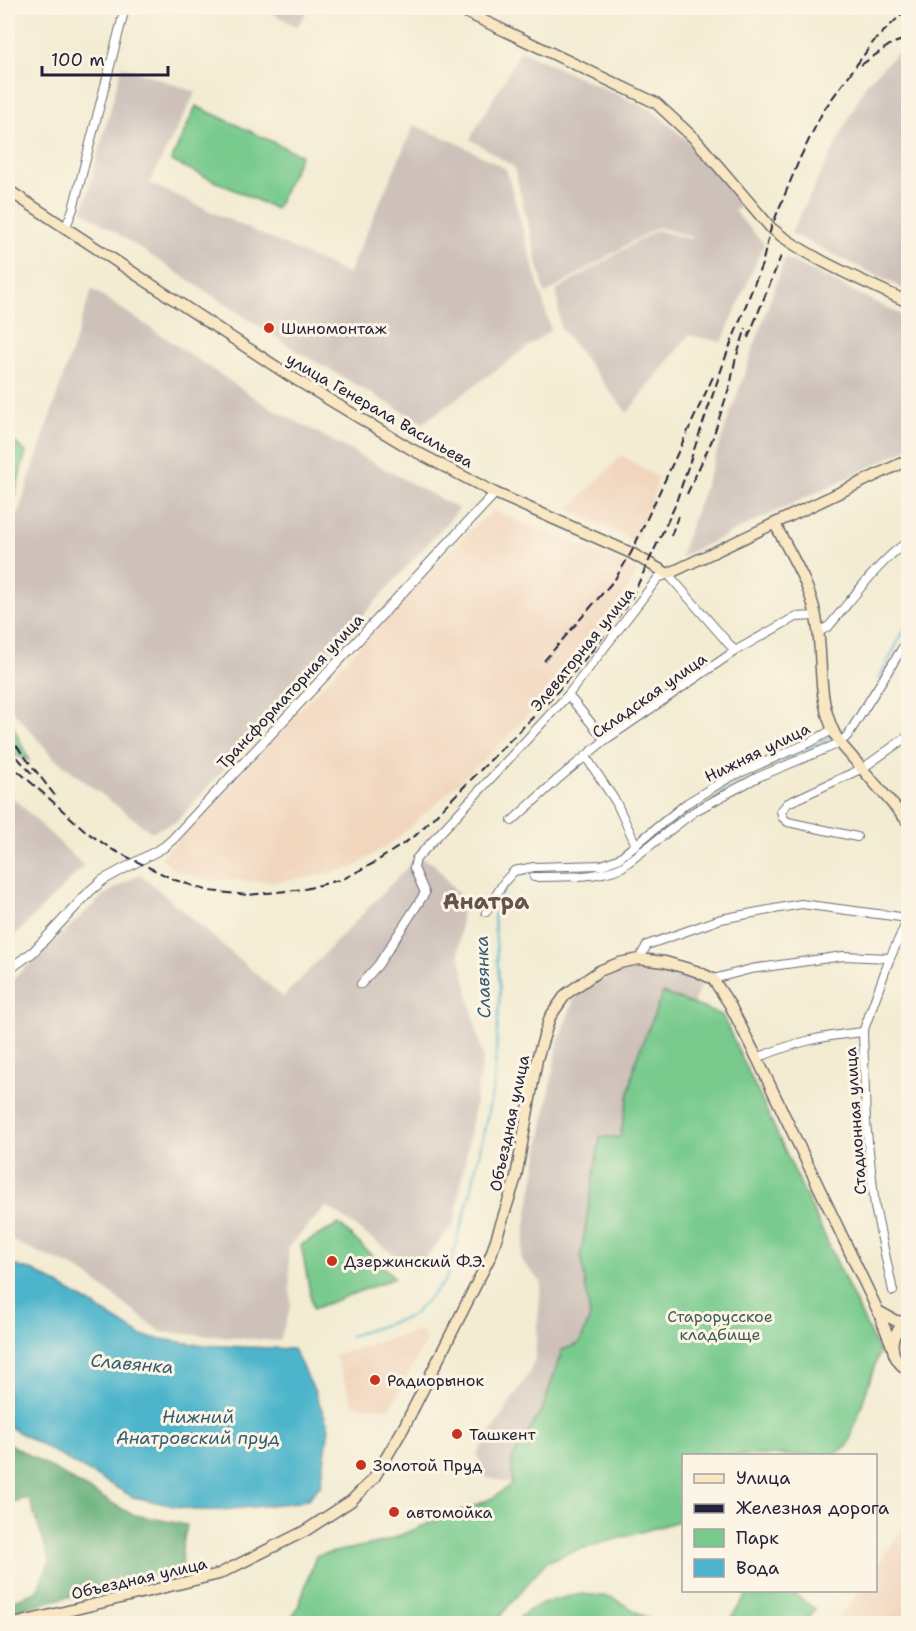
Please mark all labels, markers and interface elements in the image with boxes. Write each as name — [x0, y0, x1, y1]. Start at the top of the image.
scale bar — [42, 39, 168, 77]
text: 100 m — [51, 48, 105, 72]
place label: Шиномонтаж — [281, 318, 387, 339]
marker: Шиномонтаж — [262, 321, 276, 335]
street label: улица Генерала Васильева — [282, 348, 477, 473]
street label: Элеваторная улица — [526, 583, 639, 716]
street label: Трансформаторная улица — [213, 609, 368, 774]
street label: Складская улица — [588, 648, 711, 743]
street label: Нижняя улица — [701, 718, 813, 787]
district label: Анатра — [443, 887, 529, 916]
water label: Славянка — [470, 935, 496, 1019]
street label: Стадионная улица — [840, 1046, 871, 1195]
street label: Объездная улица — [485, 1053, 534, 1193]
place label: Дзержинский Ф.Э. — [344, 1251, 485, 1272]
marker: Дзержинский Ф.Э. — [325, 1254, 339, 1268]
park label: Старорусское кладбище — [667, 1306, 773, 1345]
water label: Славянка — [90, 1348, 174, 1380]
place label: Радиорынок — [387, 1370, 484, 1391]
marker: Радиорынок — [368, 1373, 382, 1387]
water label: Нижний Анатровский пруд — [116, 1405, 280, 1450]
place label: Ташкент — [469, 1424, 537, 1445]
marker: Ташкент — [450, 1427, 464, 1441]
legend — [682, 1454, 877, 1592]
place label: Золотой Пруд — [373, 1455, 482, 1476]
marker: Золотой Пруд — [354, 1458, 368, 1472]
text: Улица — [736, 1466, 790, 1490]
text: Железная дорога — [736, 1496, 889, 1520]
place label: автомойка — [406, 1502, 492, 1523]
marker: автомойка — [387, 1505, 401, 1519]
text: Парк — [736, 1526, 779, 1550]
street label: Объездная улица — [69, 1553, 209, 1604]
text: Вода — [736, 1556, 779, 1580]

